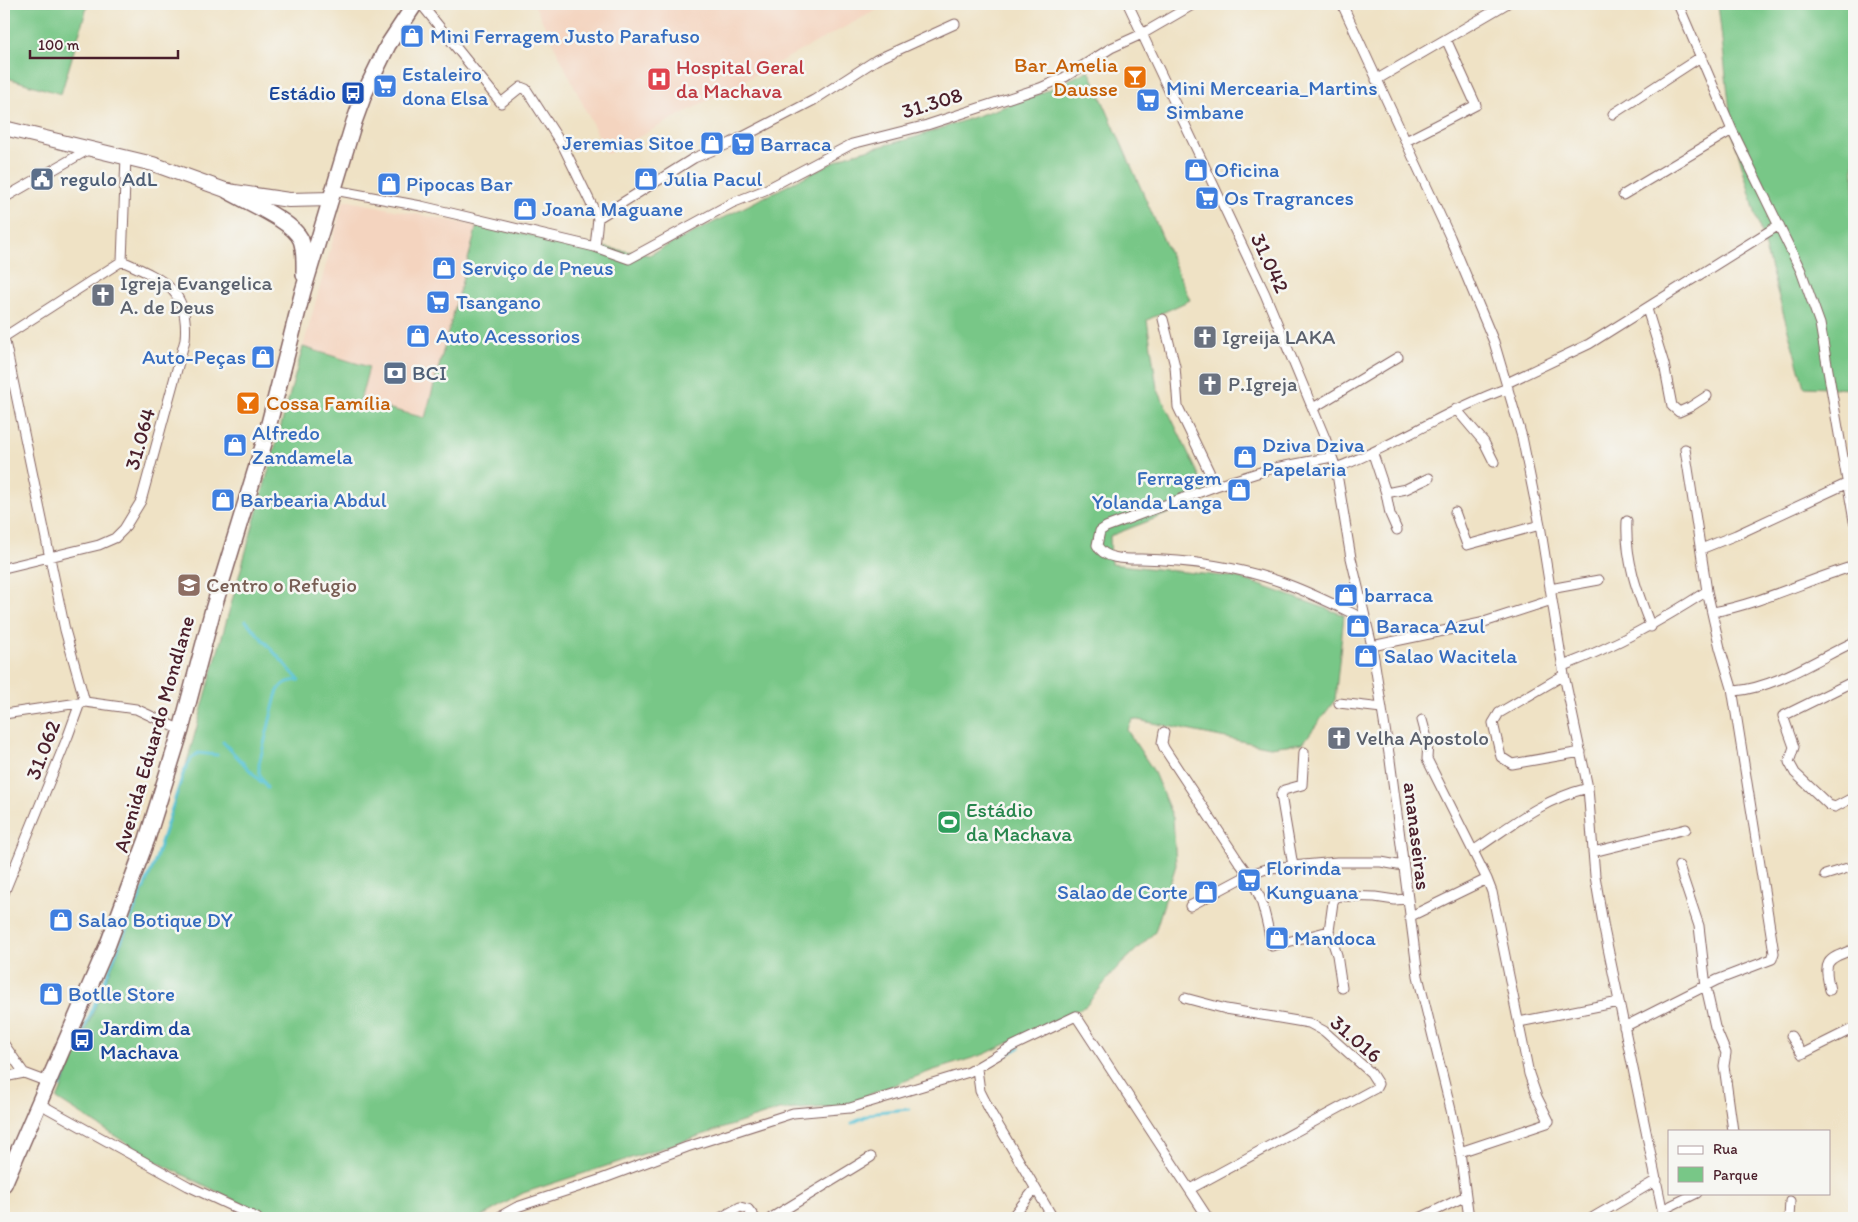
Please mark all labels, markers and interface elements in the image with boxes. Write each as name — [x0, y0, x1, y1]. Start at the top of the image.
shop icon: Mini Ferragem Justo Parafuso — [399, 23, 425, 49]
place label: Mini Ferragem Justo Parafuso — [430, 23, 700, 48]
scale bar — [30, 28, 178, 60]
text: 100 m — [38, 36, 80, 54]
place label: Bar_Amelia Dausse — [1014, 52, 1118, 101]
place label: Hospital Geral da Machava — [676, 54, 805, 103]
place label: Estaleiro dona Elsa — [402, 61, 488, 110]
bar icon: Bar_Amelia Dausse — [1122, 64, 1148, 90]
hospital icon: Hospital Geral da Machava — [646, 66, 672, 92]
supermarket icon: Estaleiro dona Elsa — [372, 73, 398, 99]
place label: Mini Mercearia_Martins Simbane — [1166, 75, 1378, 124]
place label: Estádio — [269, 80, 336, 105]
bus stop icon: Estádio — [340, 80, 366, 106]
street label: 31.308 — [898, 81, 965, 124]
supermarket icon: Mini Mercearia_Martins Simbane — [1135, 87, 1161, 113]
place label: Jeremias Sitoe — [562, 130, 694, 155]
shop icon: Jeremias Sitoe — [699, 130, 725, 156]
supermarket icon: Barraca — [730, 131, 756, 157]
place label: Barraca — [760, 131, 832, 156]
shop icon: Oficina — [1183, 157, 1209, 183]
place label: Oficina — [1214, 157, 1279, 182]
public building icon: regulo AdL — [29, 166, 55, 192]
place label: regulo AdL — [60, 166, 158, 191]
shop icon: Julia Pacul — [633, 166, 659, 192]
place label: Julia Pacul — [664, 166, 763, 191]
shop icon: Pipocas Bar — [376, 171, 402, 197]
place label: Pipocas Bar — [406, 171, 513, 196]
supermarket icon: Os Tragrances — [1194, 185, 1220, 211]
place label: Os Tragrances — [1224, 185, 1354, 210]
shop icon: Joana Maguane — [512, 196, 538, 222]
place label: Joana Maguane — [542, 196, 683, 221]
street label: 31.042 — [1246, 229, 1295, 297]
shop icon: Serviço de Pneus — [431, 255, 457, 281]
place label: Serviço de Pneus — [462, 255, 614, 280]
place label: Igreja Evangelica A. de Deus — [120, 270, 273, 319]
church icon: Igreja Evangelica A. de Deus — [90, 282, 116, 308]
supermarket icon: Tsangano — [425, 289, 451, 315]
place label: Tsangano — [456, 289, 541, 314]
shop icon: Auto Acessorios — [405, 323, 431, 349]
place label: Auto Acessorios — [436, 323, 580, 348]
church icon: Igreija LAKA — [1192, 324, 1218, 350]
place label: Igreija LAKA — [1222, 324, 1336, 349]
place label: Auto-Peças — [142, 344, 246, 369]
shop icon: Auto-Peças — [250, 344, 276, 370]
bank icon: BCI — [382, 360, 408, 386]
place label: BCI — [412, 360, 447, 385]
church icon: P.Igreja — [1197, 371, 1223, 397]
place label: P.Igreja — [1228, 371, 1297, 396]
bar icon: Cossa Família — [235, 390, 261, 416]
place label: Cossa Família — [266, 390, 391, 415]
street label: 31.064 — [119, 405, 160, 473]
place label: Alfredo Zandamela — [252, 420, 353, 469]
shop icon: Alfredo Zandamela — [222, 432, 248, 458]
place label: Dziva Dziva Papelaria — [1262, 432, 1365, 481]
shop icon: Dziva Dziva Papelaria — [1232, 444, 1258, 470]
place label: Ferragem Yolanda Langa — [1092, 465, 1222, 514]
shop icon: Ferragem Yolanda Langa — [1226, 477, 1252, 503]
shop icon: Barbearia Abdul — [210, 487, 236, 513]
place label: Barbearia Abdul — [240, 487, 387, 512]
school or university icon: Centro o Refugio — [176, 572, 202, 598]
place label: Centro o Refugio — [206, 572, 357, 597]
shop icon: barraca — [1333, 582, 1359, 608]
place label: barraca — [1364, 582, 1433, 607]
street label: Avenida Eduardo Mondlane — [108, 613, 199, 855]
shop icon: Baraca Azul — [1345, 613, 1371, 639]
place label: Baraca Azul — [1376, 613, 1485, 638]
shop icon: Salao Wacitela — [1353, 643, 1379, 669]
place label: Salao Wacitela — [1384, 643, 1517, 668]
street label: 31.062 — [20, 717, 65, 783]
church icon: Velha Apostolo — [1326, 725, 1352, 751]
place label: Velha Apostolo — [1356, 725, 1489, 750]
street label: ananaseiras — [1398, 780, 1437, 891]
place label: Estádio da Machava — [966, 797, 1072, 846]
sports icon: Estádio da Machava — [936, 809, 962, 835]
place label: Florinda Kunguana — [1266, 855, 1359, 904]
supermarket icon: Florinda Kunguana — [1236, 867, 1262, 893]
place label: Salao de Corte — [1057, 879, 1188, 904]
shop icon: Salao de Corte — [1193, 879, 1219, 905]
shop icon: Salao Botique DY — [48, 907, 74, 933]
place label: Salao Botique DY — [78, 907, 233, 932]
shop icon: Mandoca — [1264, 925, 1290, 951]
place label: Mandoca — [1294, 925, 1376, 950]
shop icon: Botlle Store — [38, 981, 64, 1007]
place label: Botlle Store — [68, 981, 175, 1006]
street label: 31.016 — [1325, 1009, 1387, 1068]
place label: Jardim da Machava — [100, 1015, 191, 1064]
bus stop icon: Jardim da Machava — [69, 1027, 95, 1053]
legend — [1668, 1130, 1830, 1194]
text: Rua — [1713, 1140, 1738, 1158]
text: Parque — [1713, 1166, 1758, 1184]

